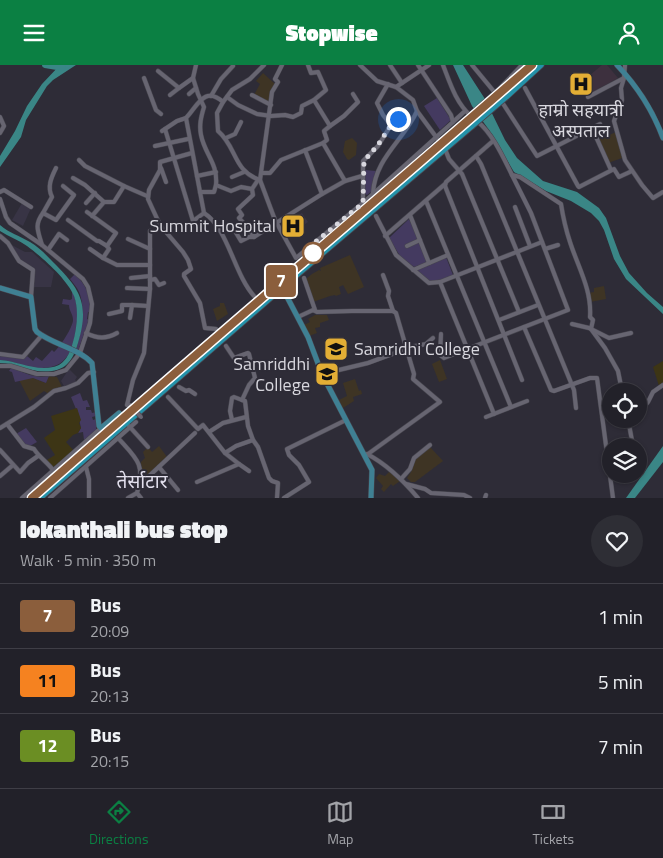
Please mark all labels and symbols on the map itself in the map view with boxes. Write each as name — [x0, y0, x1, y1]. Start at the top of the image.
hospital icon: हाम्रो सहयात्री अस्पताल — [568, 71, 594, 97]
place label: हाम्रो सहयात्री अस्पताल — [538, 96, 624, 144]
your location — [386, 107, 411, 132]
place label: Summit Hospital — [150, 212, 276, 239]
hospital icon: Summit Hospital — [280, 213, 306, 239]
unlabelled marker — [302, 242, 324, 264]
line badge: 7 — [265, 265, 297, 297]
place label: Samridhi College — [354, 335, 480, 362]
school or university icon: Samridhi College — [323, 336, 349, 362]
place label: Samriddhi College — [233, 350, 310, 398]
school or university icon: Samriddhi College — [314, 361, 340, 387]
district label: तेर्साटार — [117, 466, 169, 495]

